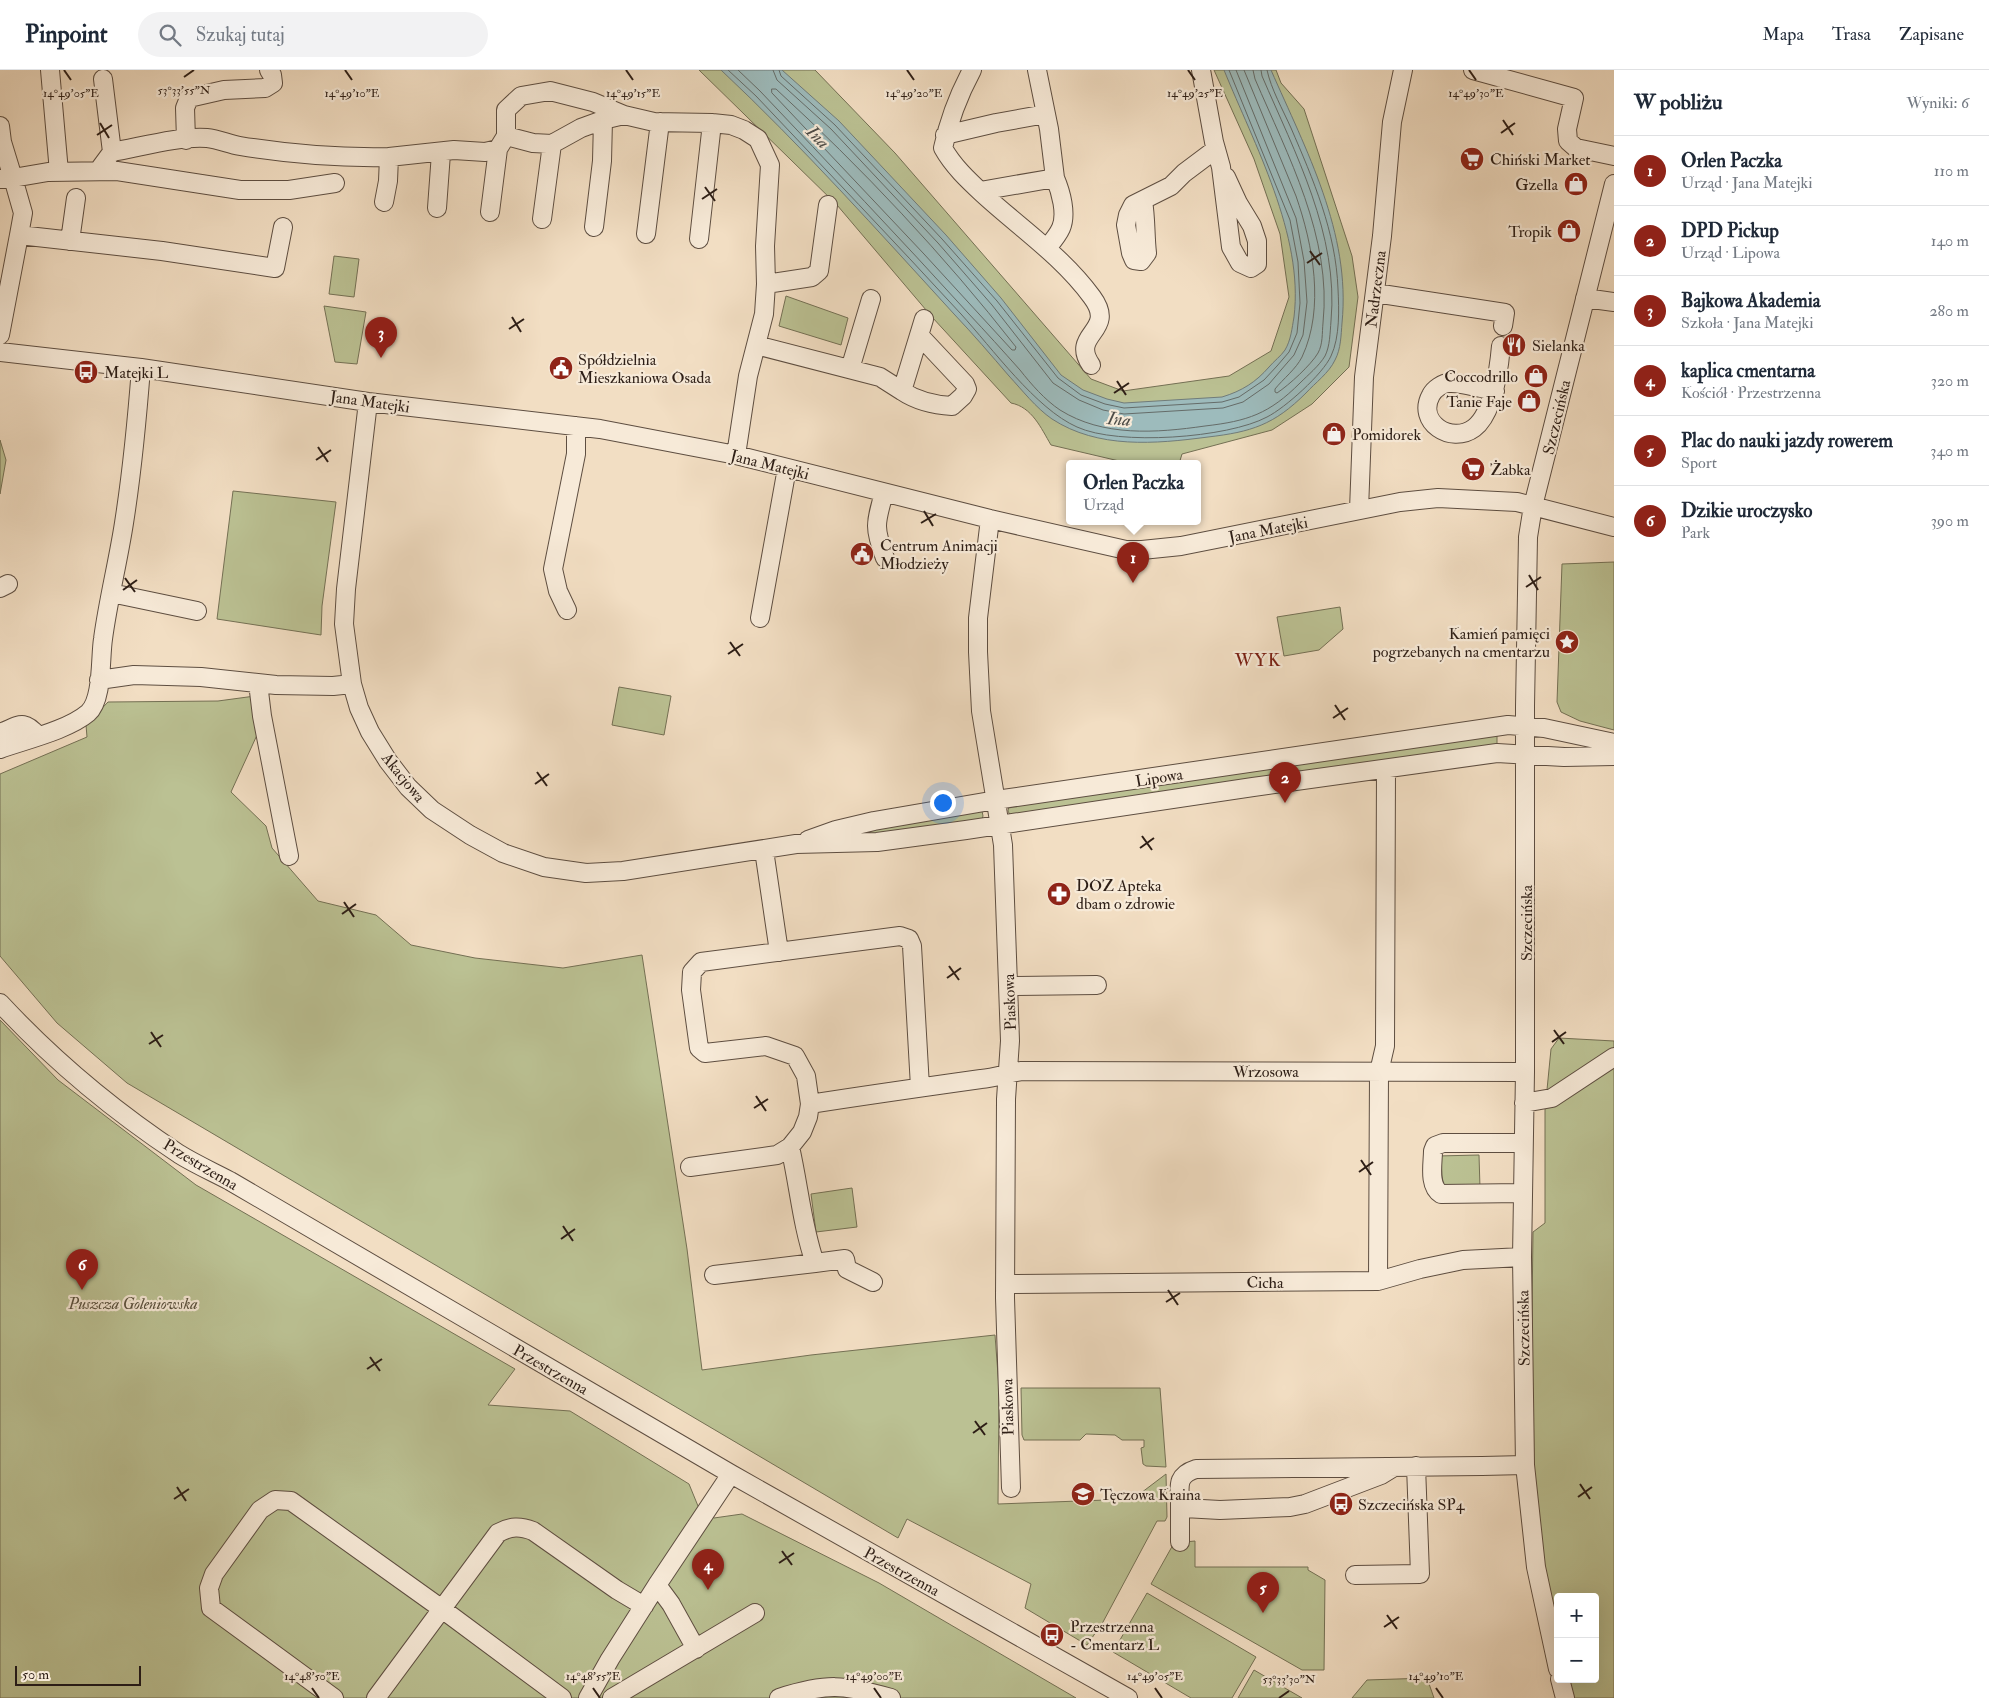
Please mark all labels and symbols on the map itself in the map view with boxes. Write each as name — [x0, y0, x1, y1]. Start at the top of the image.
text: 53°33'55"N — [158, 83, 211, 98]
text: 14°49'05"E — [43, 86, 99, 101]
text: 14°49'10"E — [325, 86, 380, 101]
text: 14°49'15"E — [606, 86, 660, 101]
text: 14°49'20"E — [886, 86, 943, 101]
text: 14°49'25"E — [1167, 86, 1223, 101]
text: 14°49'30"E — [1448, 86, 1504, 101]
water label: Ina — [800, 120, 834, 154]
supermarket icon: Chiński Market — [1459, 146, 1485, 172]
place label: Chiński Market — [1490, 150, 1591, 170]
shop icon: Gzella — [1563, 171, 1589, 197]
place label: Gzella — [1515, 175, 1558, 195]
shop icon: Tropik — [1556, 218, 1582, 244]
place label: Tropik — [1508, 222, 1552, 243]
street label: Nadrzeczna — [1361, 249, 1391, 329]
pin: 3 — [365, 317, 397, 358]
restaurant icon: Sielanka — [1501, 332, 1527, 358]
place label: Sielanka — [1532, 336, 1585, 356]
place label: Spółdzielnia Mieszkaniowa Osada — [578, 350, 711, 388]
public building icon: Spółdzielnia Mieszkaniowa Osada — [548, 355, 574, 381]
bus stop icon: Matejki L — [73, 359, 99, 385]
place label: Matejki L — [104, 363, 169, 383]
shop icon: Coccodrillo — [1523, 363, 1549, 389]
place label: Coccodrillo — [1444, 367, 1518, 387]
street label: Szczecińska — [1539, 378, 1575, 457]
street label: Jana Matejki — [328, 386, 411, 418]
shop icon: Tanie Faje — [1516, 388, 1542, 414]
place label: Tanie Faje — [1446, 392, 1512, 412]
water label: Ina — [1105, 407, 1132, 432]
shop icon: Pomidorek — [1321, 421, 1347, 447]
place label: Pomidorek — [1352, 425, 1421, 445]
street label: Jana Matejki — [727, 445, 811, 485]
supermarket icon: Żabka — [1460, 456, 1486, 482]
place label: Żabka — [1490, 459, 1531, 480]
street label: Jana Matejki — [1226, 513, 1310, 549]
place label: Centrum Animacji Młodzieży — [880, 536, 998, 574]
public building icon: Centrum Animacji Młodzieży — [849, 541, 875, 567]
pin: 1 — [1117, 542, 1149, 583]
place label: Kamień pamięci pogrzebanych na cmentarzu — [1372, 624, 1550, 663]
place icon: Kamień pamięci pogrzebanych na cmentarzu — [1554, 629, 1580, 655]
district label: WYK — [1234, 649, 1281, 672]
street label: Akacjowa — [376, 748, 430, 807]
pin: 2 — [1269, 762, 1301, 803]
street label: Lipowa — [1134, 764, 1185, 793]
your location — [930, 790, 956, 816]
place label: DOZ Apteka dbam o zdrowie — [1076, 876, 1175, 914]
pharmacy icon: DOZ Apteka dbam o zdrowie — [1046, 881, 1072, 907]
street label: Szczecińska — [1517, 885, 1537, 961]
street label: Piaskowa — [999, 973, 1021, 1031]
street label: Wrzosowa — [1232, 1062, 1299, 1082]
street label: Przestrzenna — [159, 1135, 242, 1195]
pin: 6 — [66, 1249, 98, 1290]
street label: Cicha — [1246, 1273, 1284, 1293]
street label: Szczecińska — [1513, 1289, 1535, 1366]
park label: Puszcza Goleniowska — [67, 1294, 198, 1314]
street label: Przestrzenna — [509, 1340, 592, 1400]
street label: Piaskowa — [997, 1378, 1018, 1436]
school or university icon: Tęczowa Kraina — [1070, 1481, 1096, 1507]
place label: Tęczowa Kraina — [1100, 1485, 1201, 1505]
bus stop icon: Szczecińska SP4 — [1328, 1491, 1354, 1517]
place label: Szczecińska SP4 — [1358, 1495, 1466, 1515]
street label: Przestrzenna — [860, 1543, 943, 1601]
pin: 4 — [692, 1549, 724, 1590]
pin: 5 — [1247, 1572, 1279, 1613]
place label: Przestrzenna - Cmentarz L — [1070, 1617, 1160, 1655]
bus stop icon: Przestrzenna - Cmentarz L — [1039, 1622, 1065, 1648]
scale bar — [15, 1663, 141, 1686]
text: 14°48'50"E — [284, 1669, 340, 1684]
text: 14°48'55"E — [566, 1669, 621, 1684]
text: 14°49'00"E — [846, 1669, 903, 1684]
text: 14°49'05"E — [1127, 1669, 1183, 1684]
text: 14°49'10"E — [1409, 1669, 1464, 1684]
text: 53°33'30"N — [1262, 1672, 1316, 1687]

